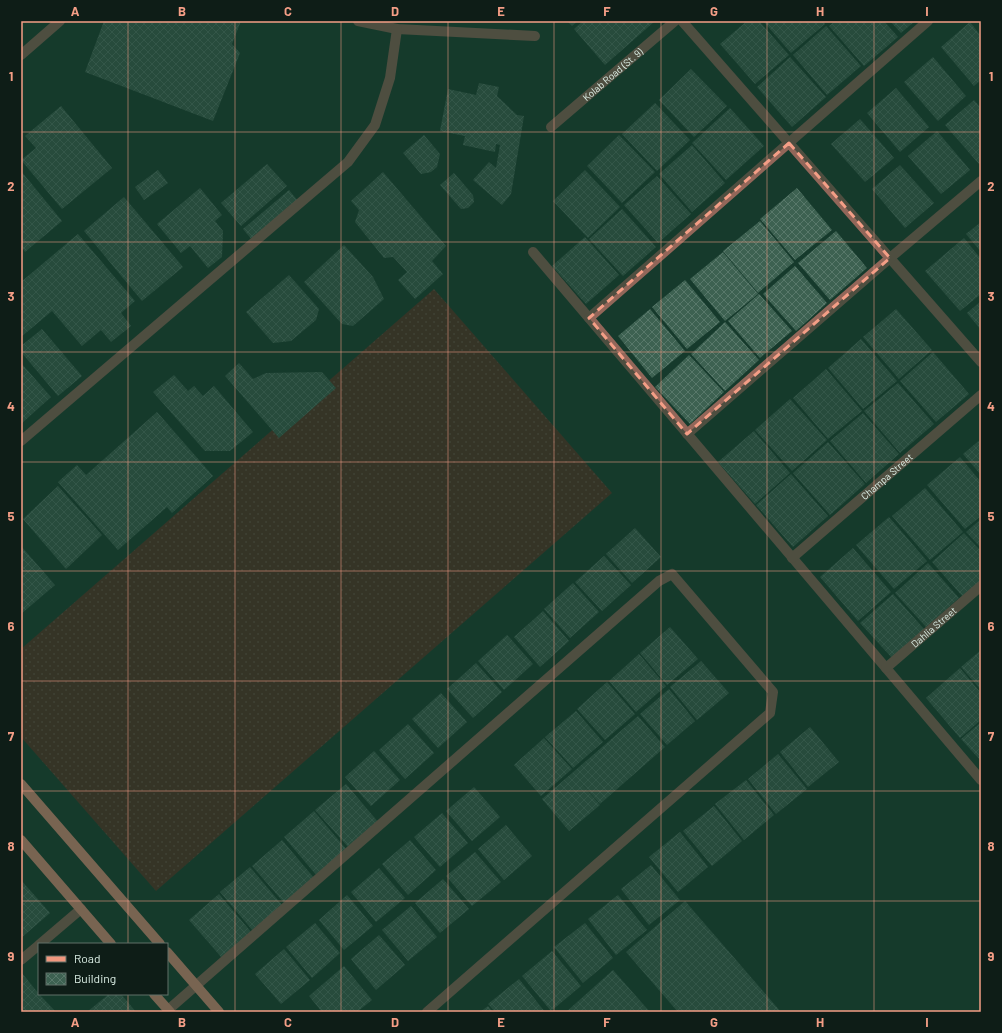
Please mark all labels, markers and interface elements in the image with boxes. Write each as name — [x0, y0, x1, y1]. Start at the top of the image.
text: A — [71, 3, 80, 19]
text: B — [178, 3, 186, 19]
text: C — [284, 3, 292, 19]
text: D — [391, 3, 399, 19]
text: E — [497, 3, 505, 19]
text: F — [603, 3, 611, 19]
text: G — [710, 3, 718, 19]
text: H — [816, 3, 824, 19]
text: I — [925, 3, 929, 19]
street label: Kolab Road (St. 9) — [580, 45, 645, 103]
text: 1 — [9, 68, 13, 84]
text: 1 — [989, 68, 993, 84]
text: 2 — [7, 178, 15, 194]
text: 2 — [987, 178, 995, 194]
text: 3 — [7, 288, 15, 304]
text: 3 — [987, 288, 995, 304]
text: 4 — [7, 398, 15, 414]
text: 4 — [987, 398, 995, 414]
street label: Champa Street — [858, 450, 915, 502]
text: 5 — [7, 508, 15, 524]
text: 5 — [987, 508, 995, 524]
street label: Dahlia Street — [909, 604, 959, 650]
text: 6 — [8, 618, 15, 634]
text: 6 — [988, 618, 995, 634]
text: 7 — [8, 728, 15, 744]
text: 7 — [988, 728, 995, 744]
text: 8 — [7, 838, 15, 854]
text: 8 — [987, 838, 995, 854]
legend — [38, 943, 168, 995]
text: 9 — [8, 948, 15, 964]
text: 9 — [988, 948, 995, 964]
text: Road — [74, 951, 101, 965]
text: Building — [74, 971, 116, 985]
text: A — [71, 1014, 80, 1030]
text: B — [178, 1014, 186, 1030]
text: C — [284, 1014, 292, 1030]
text: D — [391, 1014, 399, 1030]
text: E — [497, 1014, 505, 1030]
text: F — [603, 1014, 611, 1030]
text: G — [710, 1014, 718, 1030]
text: H — [816, 1014, 824, 1030]
text: I — [925, 1014, 929, 1030]

